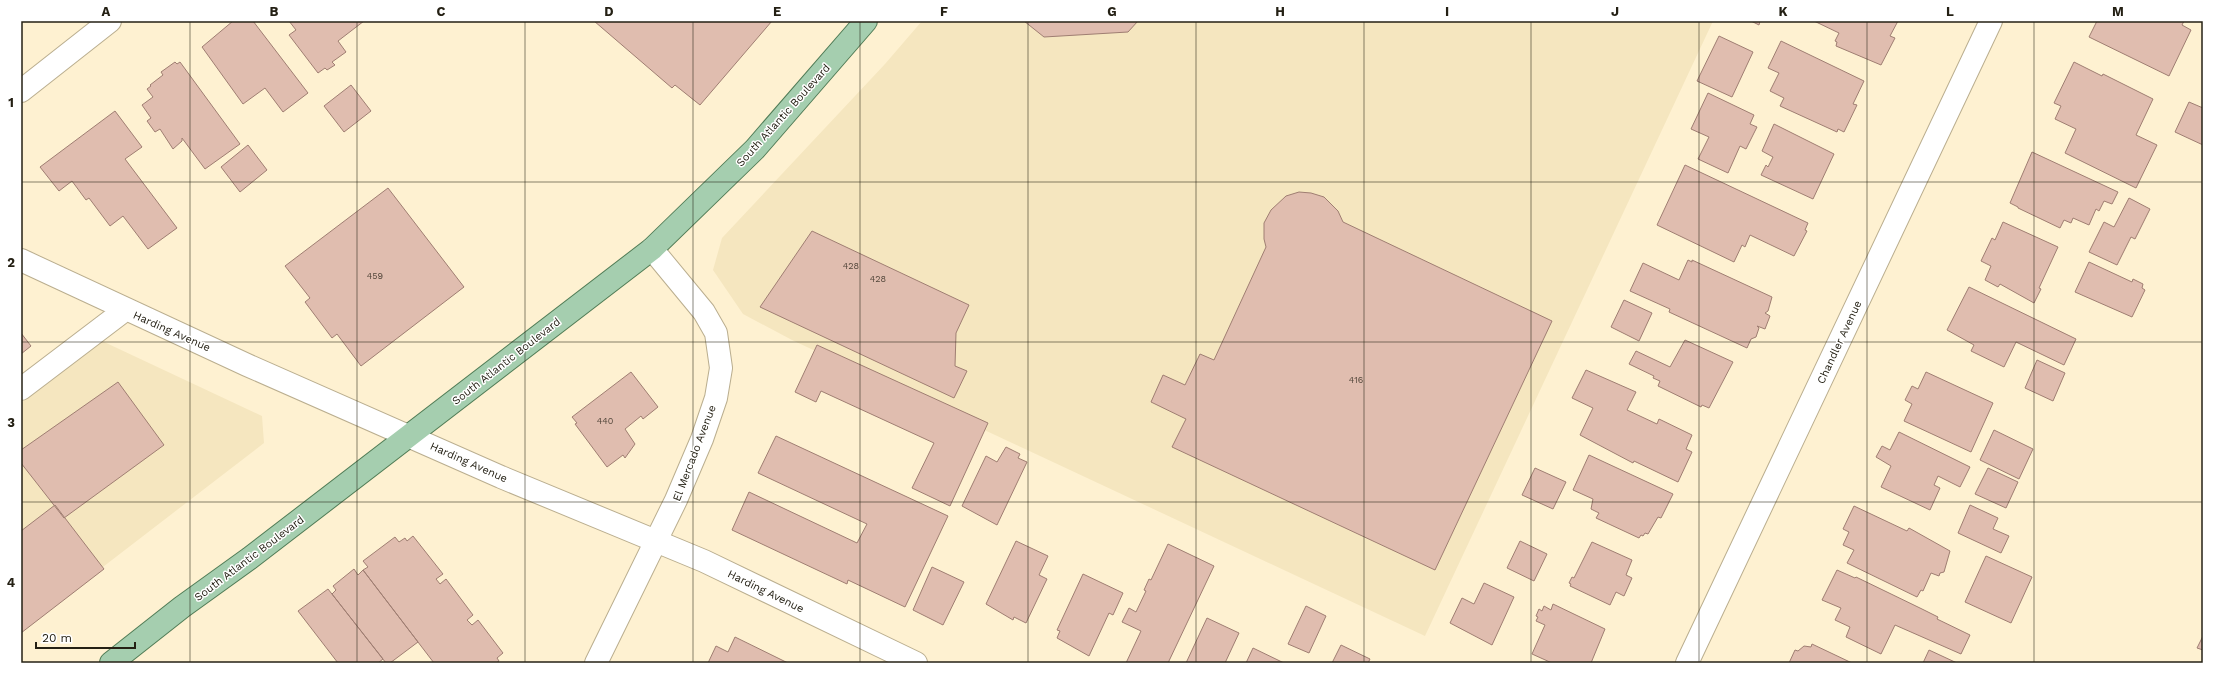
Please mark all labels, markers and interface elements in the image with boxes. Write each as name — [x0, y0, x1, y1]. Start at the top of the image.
text: A — [102, 4, 111, 19]
text: B — [270, 4, 279, 19]
text: C — [437, 4, 446, 19]
text: D — [604, 4, 614, 19]
text: E — [773, 4, 781, 19]
text: F — [940, 4, 948, 19]
text: G — [1107, 4, 1117, 19]
text: H — [1275, 4, 1285, 19]
text: I — [1445, 4, 1449, 19]
text: J — [1611, 4, 1619, 19]
text: K — [1778, 4, 1788, 19]
text: L — [1946, 4, 1954, 19]
text: M — [2112, 4, 2124, 19]
street label: South Atlantic Boulevard — [734, 61, 833, 169]
text: 1 — [8, 95, 14, 110]
text: 2 — [7, 255, 15, 270]
house number: 428 — [843, 261, 859, 271]
house number: 459 — [367, 271, 383, 281]
house number: 428 — [870, 274, 886, 284]
street label: Chandler Avenue — [1814, 298, 1864, 386]
street label: Harding Avenue — [131, 309, 212, 354]
street label: South Atlantic Boulevard — [450, 315, 563, 408]
house number: 416 — [1349, 375, 1363, 385]
street label: El Mercado Avenue — [670, 403, 719, 503]
text: 3 — [7, 415, 15, 430]
house number: 440 — [597, 416, 614, 426]
street label: Harding Avenue — [428, 440, 509, 485]
street label: South Atlantic Boulevard — [192, 513, 307, 604]
street label: Harding Avenue — [726, 567, 806, 616]
text: 4 — [7, 575, 16, 590]
scale bar — [36, 624, 135, 650]
text: 20 m — [42, 631, 72, 645]

